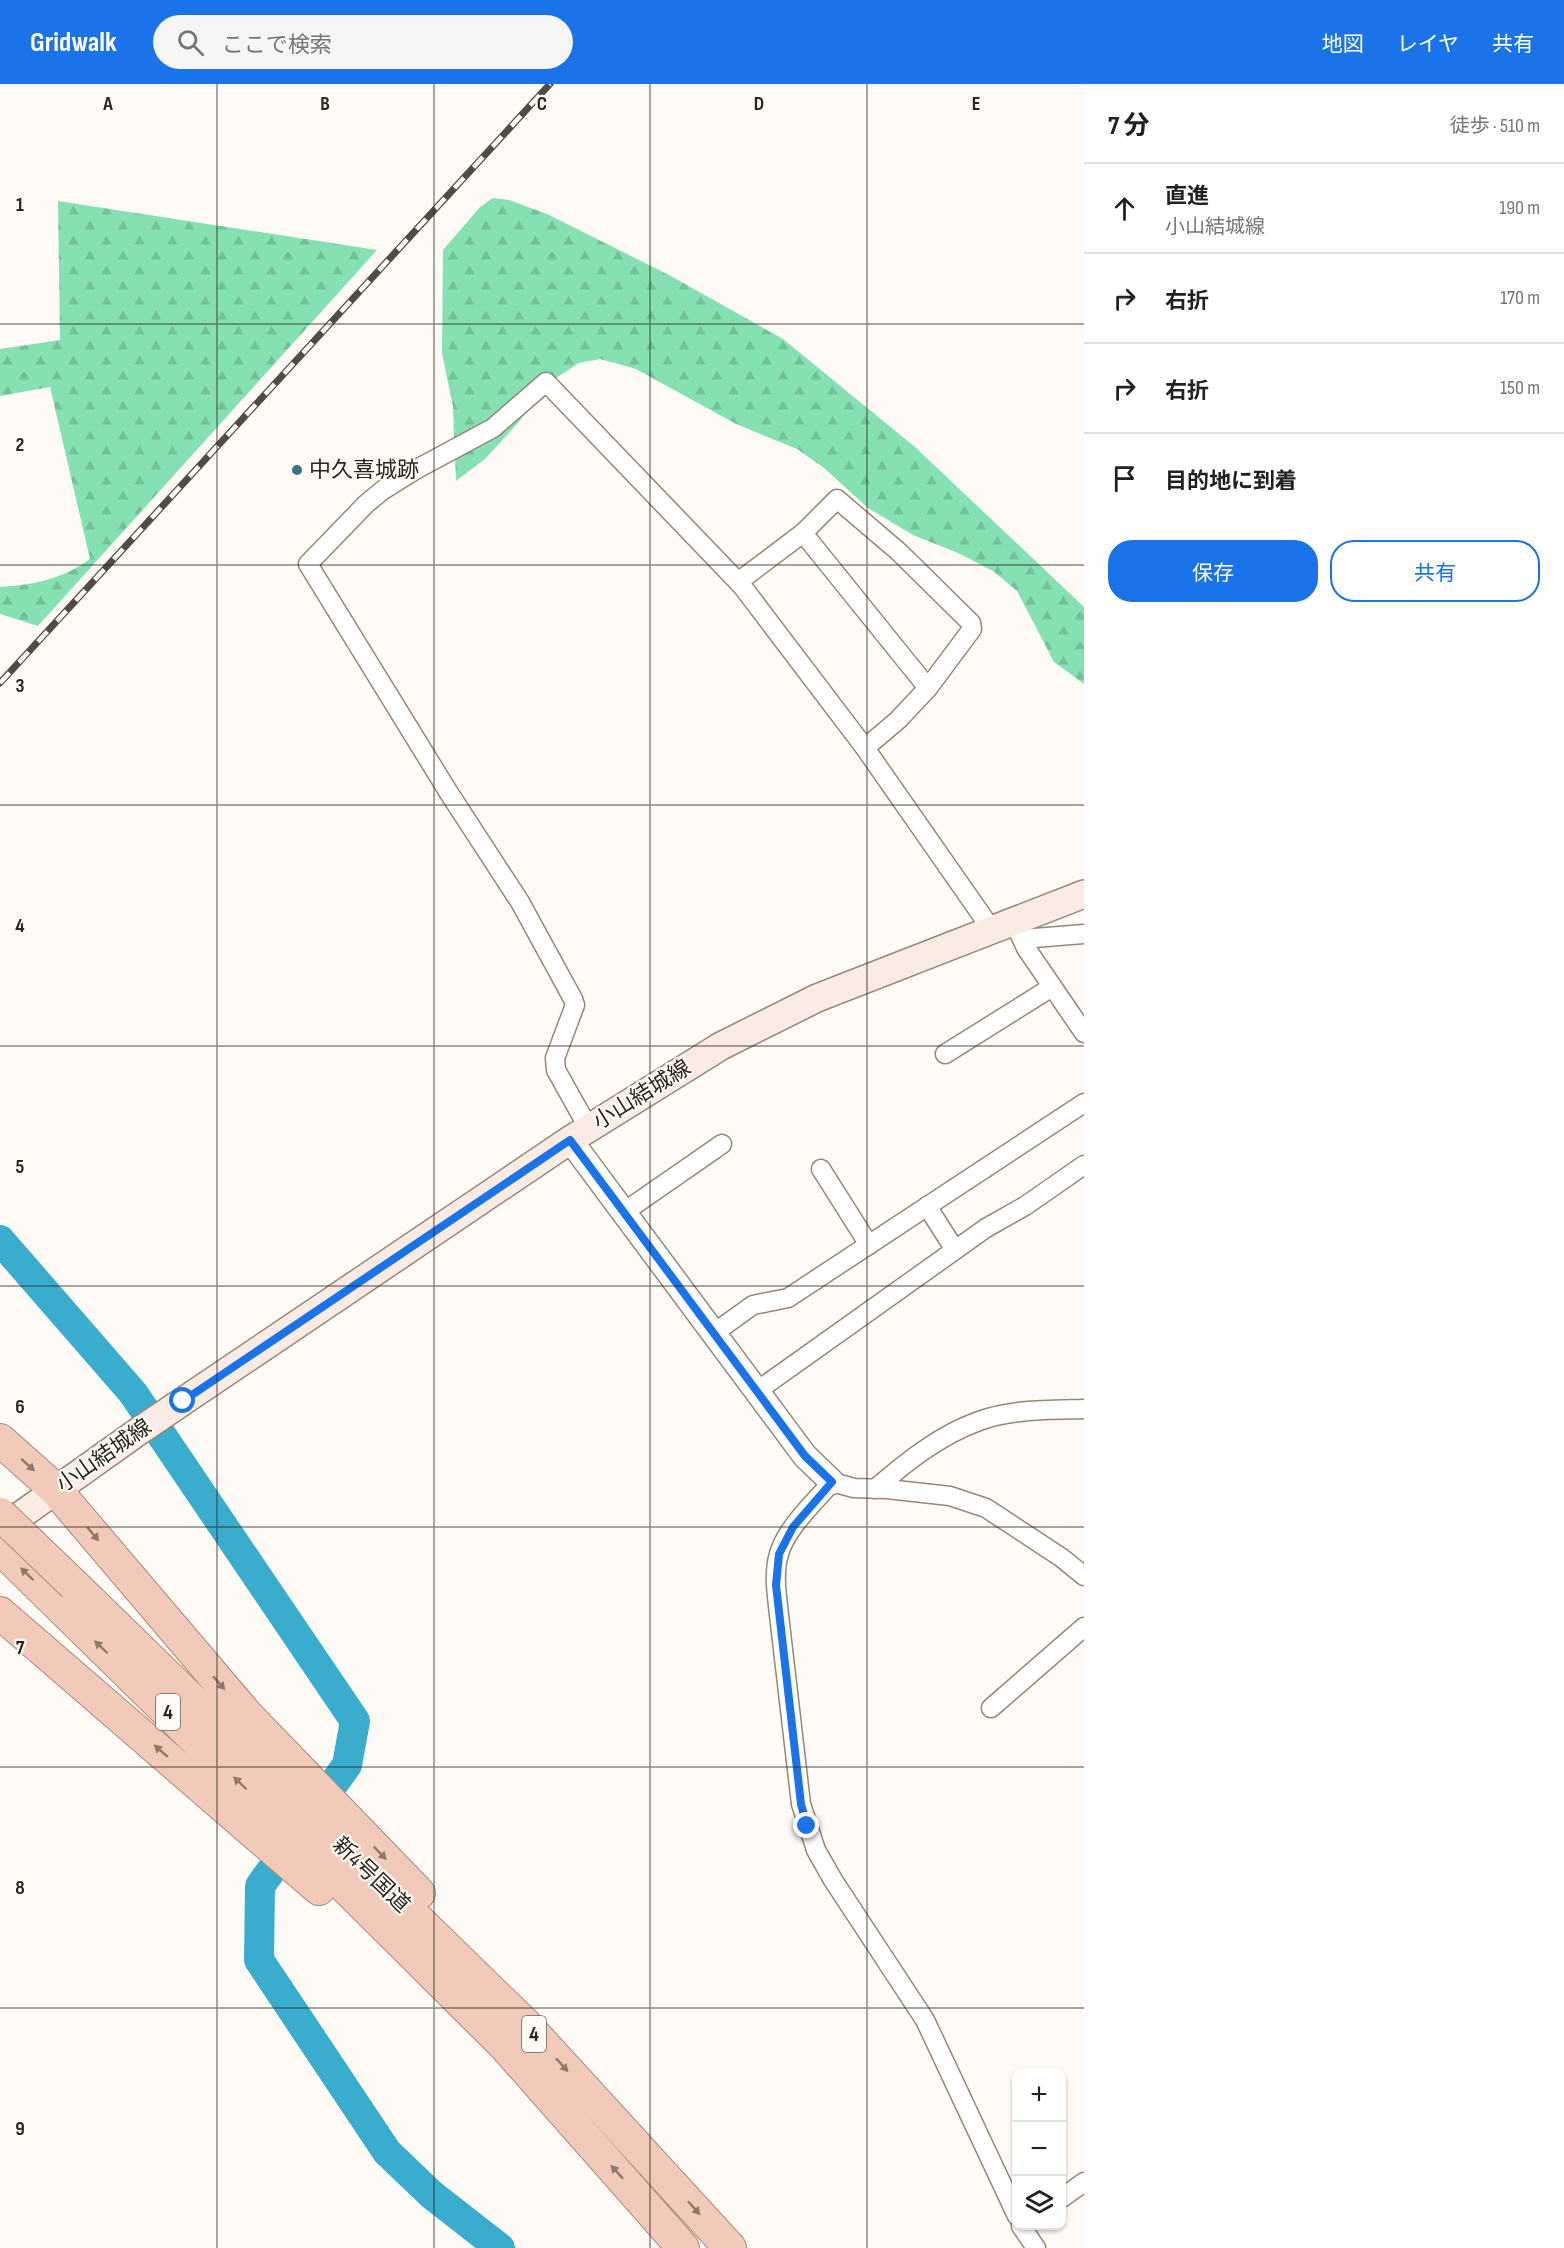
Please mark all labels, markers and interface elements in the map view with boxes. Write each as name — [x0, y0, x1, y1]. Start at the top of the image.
search box — [153, 15, 573, 69]
text: Gridwalk — [30, 26, 117, 59]
icon: search — [174, 26, 207, 59]
text: ここで検索 — [222, 32, 332, 59]
text: 地図 — [1322, 32, 1364, 57]
text: レイヤ — [1397, 32, 1459, 57]
text: 共有 — [1492, 32, 1534, 57]
text: A — [102, 92, 113, 116]
text: B — [320, 92, 330, 116]
text: C — [537, 92, 547, 116]
text: D — [754, 92, 764, 116]
text: E — [972, 92, 980, 116]
text: 7 分 — [1108, 111, 1149, 142]
text: 徒歩 · 510 m — [1450, 114, 1540, 138]
text: 直進 — [1165, 183, 1209, 210]
icon: ahead — [1108, 192, 1141, 225]
text: 1 — [16, 193, 24, 217]
text: 190 m — [1499, 196, 1540, 220]
text: 小山結城線 — [1165, 215, 1265, 239]
icon: right — [1108, 282, 1141, 315]
text: 170 m — [1500, 286, 1540, 310]
text: 右折 — [1165, 288, 1209, 315]
icon: right — [1108, 372, 1141, 405]
text: 150 m — [1500, 376, 1540, 400]
text: 右折 — [1165, 378, 1209, 405]
text: 2 — [16, 433, 24, 457]
place label: 中久喜城跡 — [309, 457, 419, 484]
icon: arrive — [1108, 462, 1141, 495]
marker: 中久喜城跡 — [290, 463, 304, 477]
text: 目的地に到着 — [1165, 468, 1297, 495]
button: 保存 — [1108, 540, 1318, 602]
button: 共有 — [1330, 540, 1540, 602]
text: 3 — [16, 674, 25, 698]
text: 4 — [15, 914, 25, 938]
street label: 小山結城線 — [588, 1054, 696, 1136]
text: 5 — [16, 1155, 25, 1179]
route start — [169, 1387, 195, 1413]
text: 6 — [15, 1395, 25, 1419]
street label: 小山結城線 — [51, 1413, 157, 1499]
one-way arrow — [20, 1458, 35, 1472]
one-way arrow — [86, 1526, 99, 1542]
one-way arrow — [20, 1568, 34, 1582]
text: 7 — [16, 1636, 25, 1660]
one-way arrow — [94, 1640, 108, 1654]
one-way arrow — [212, 1675, 225, 1690]
road number: 4 — [156, 1694, 180, 1730]
one-way arrow — [154, 1745, 169, 1758]
one-way arrow — [233, 1776, 248, 1790]
route end — [793, 1812, 819, 1838]
street label: 新4号国道 — [327, 1832, 415, 1918]
one-way arrow — [373, 1846, 387, 1861]
text: 8 — [15, 1876, 25, 1900]
road number: 4 — [522, 2016, 546, 2052]
one-way arrow — [555, 2057, 569, 2072]
map controls — [1012, 2068, 1066, 2230]
button: + — [1012, 2068, 1066, 2122]
text: 9 — [15, 2117, 25, 2141]
button: − — [1012, 2122, 1066, 2176]
one-way arrow — [610, 2165, 624, 2180]
button: layers — [1012, 2176, 1066, 2230]
one-way arrow — [687, 2201, 701, 2216]

